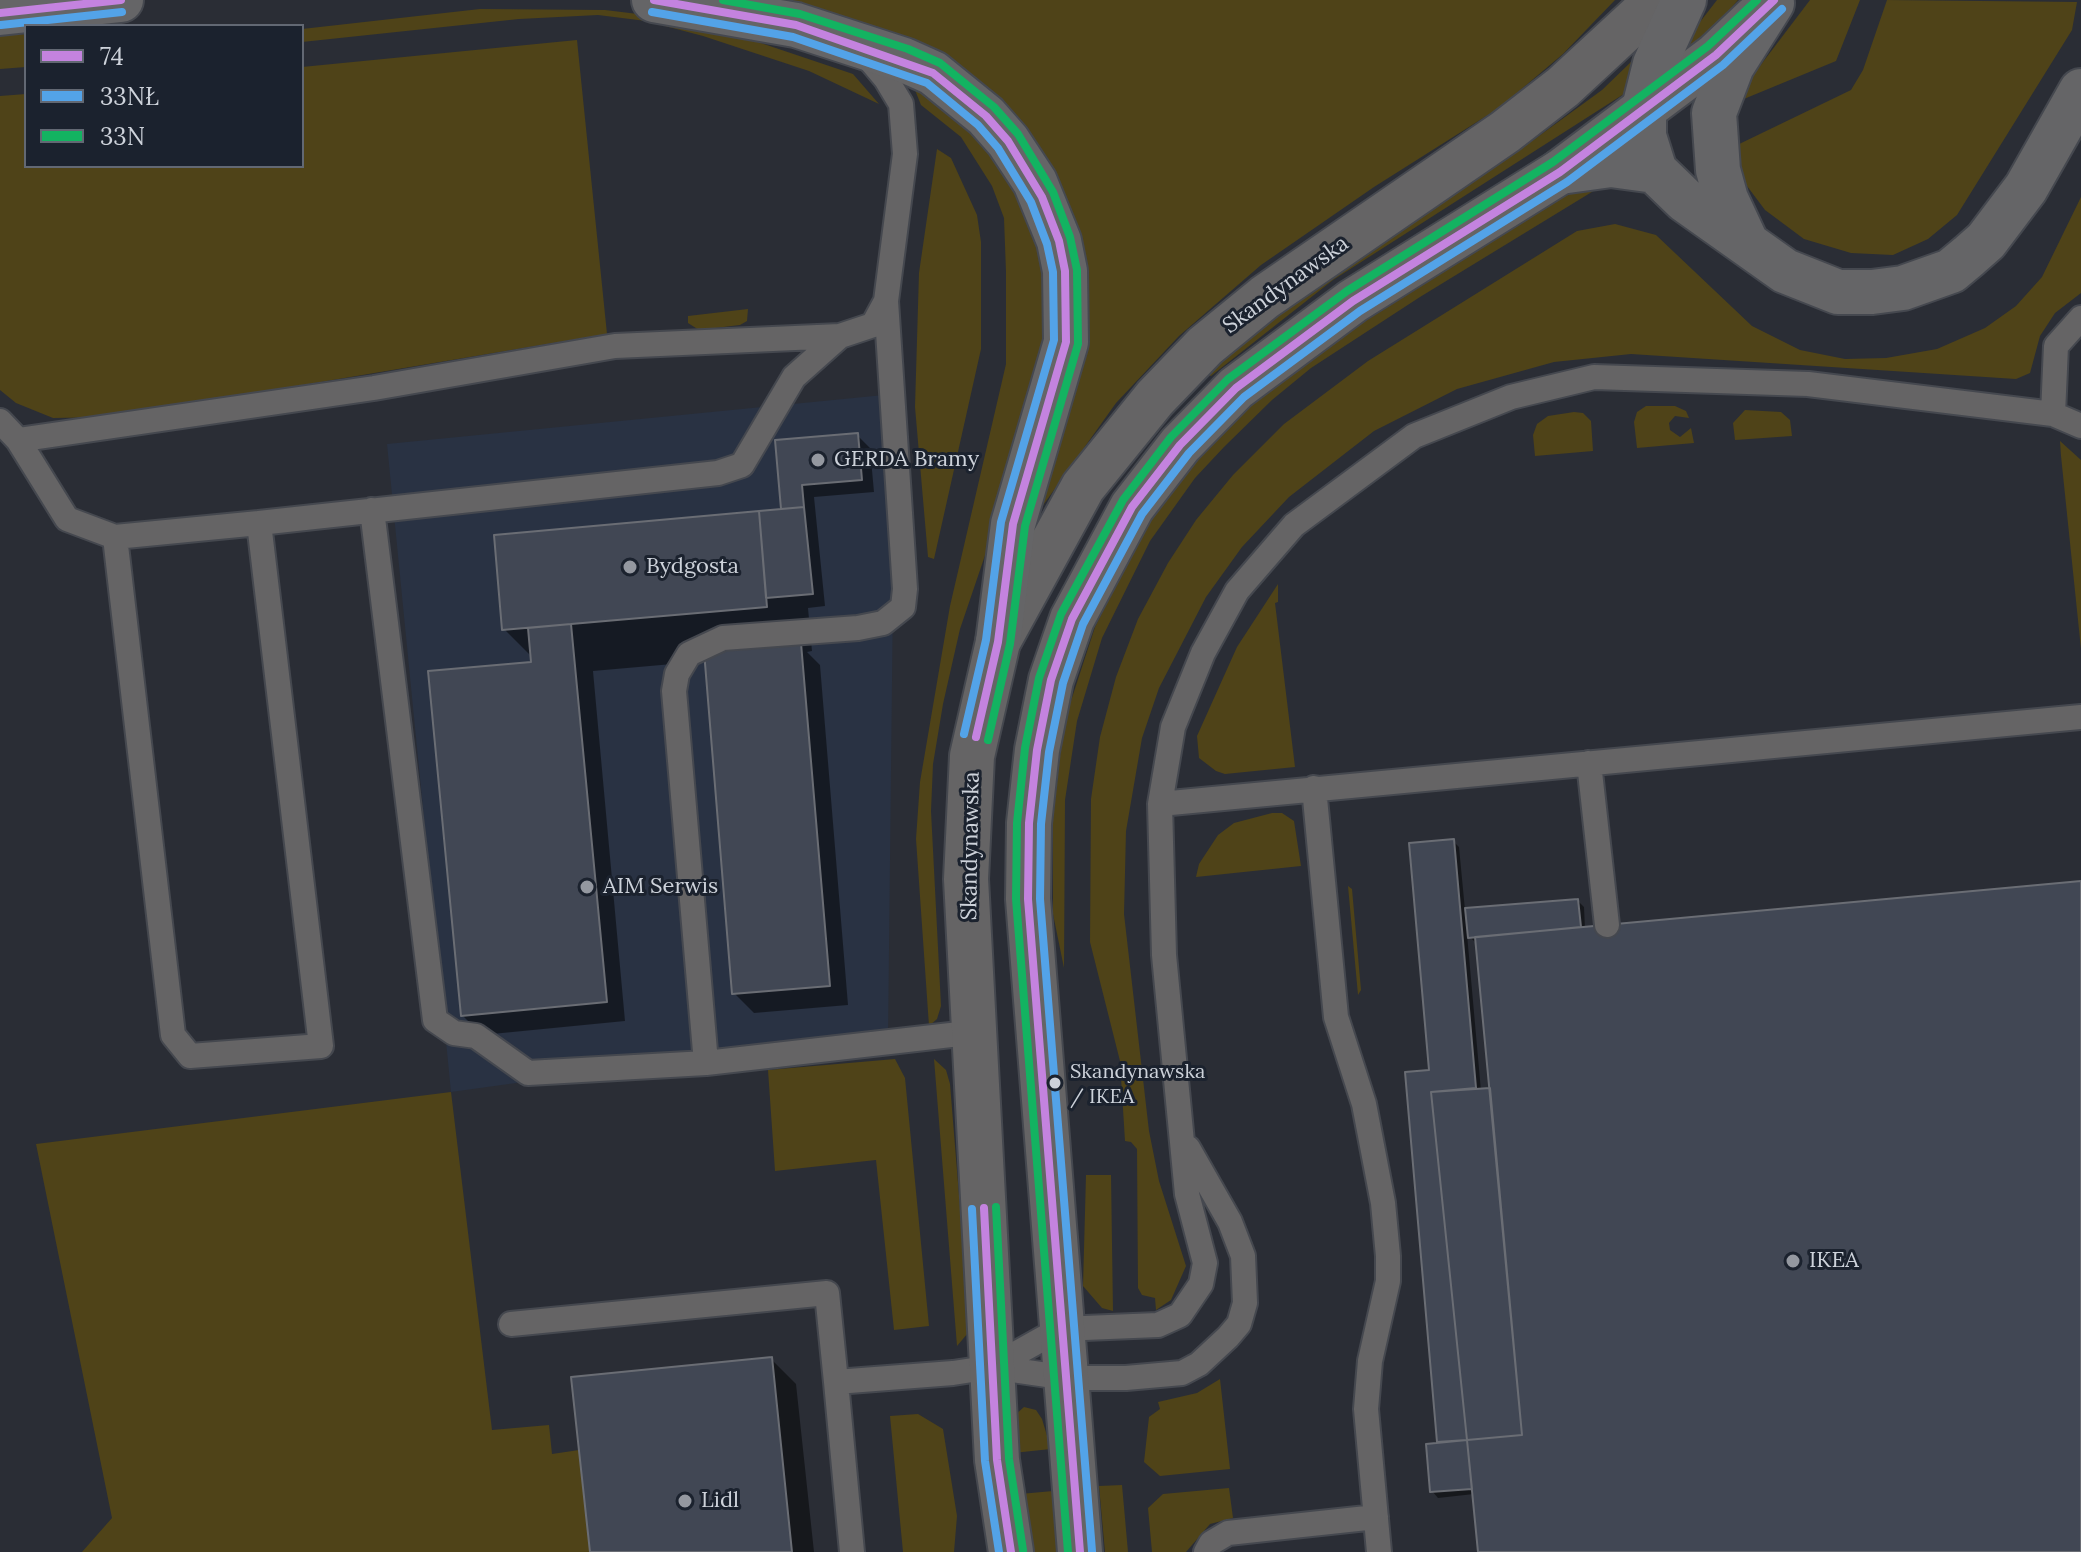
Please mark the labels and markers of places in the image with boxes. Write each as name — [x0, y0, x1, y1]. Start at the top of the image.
place label: GERDA Bramy — [834, 447, 979, 473]
marker: GERDA Bramy — [809, 451, 827, 469]
place label: Bydgosta — [646, 554, 739, 580]
marker: Bydgosta — [621, 558, 639, 576]
place label: AIM Serwis — [603, 874, 718, 900]
marker: AIM Serwis — [578, 878, 596, 896]
place label: Skandynawska / IKEA — [1070, 1060, 1205, 1107]
marker: Skandynawska / IKEA — [1047, 1075, 1063, 1091]
place label: IKEA — [1809, 1248, 1859, 1274]
marker: IKEA — [1784, 1252, 1802, 1270]
place label: Lidl — [701, 1488, 739, 1514]
marker: Lidl — [676, 1492, 694, 1510]

